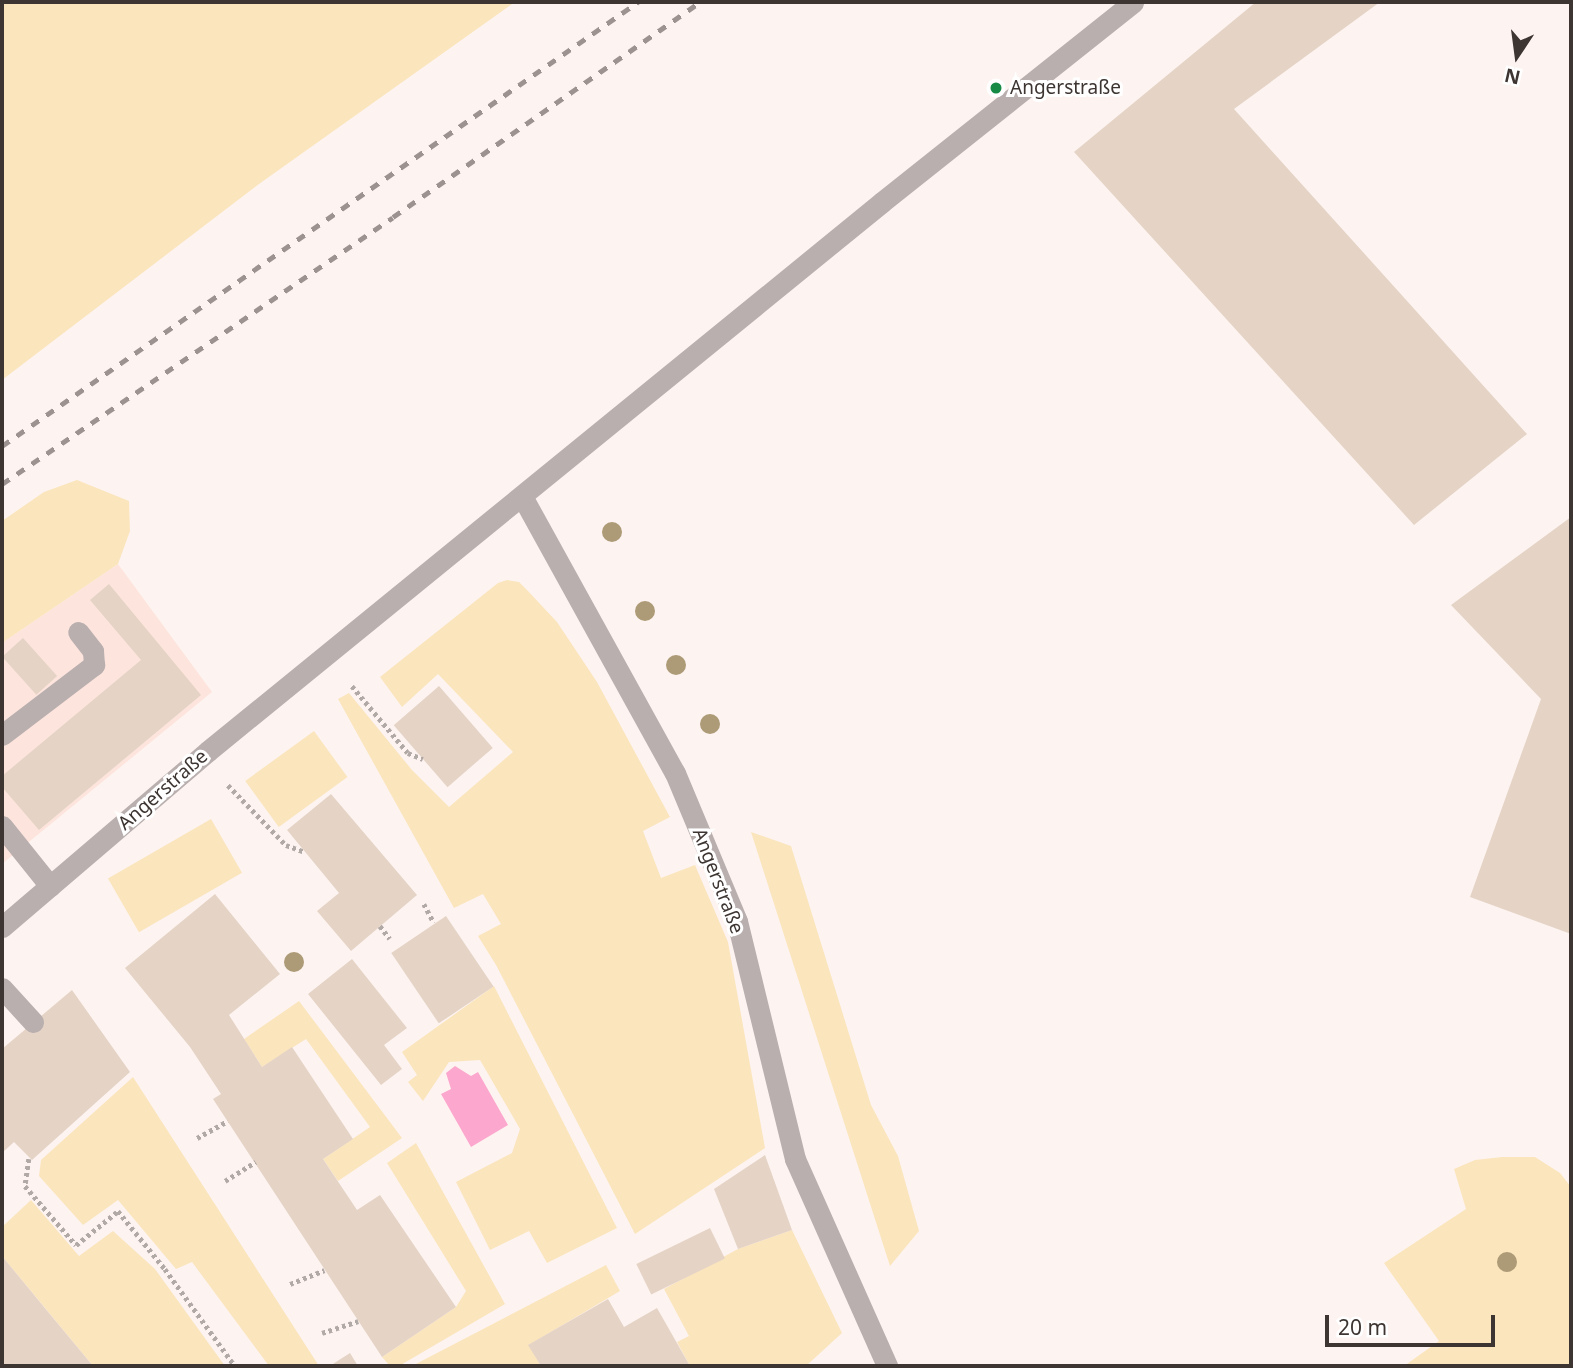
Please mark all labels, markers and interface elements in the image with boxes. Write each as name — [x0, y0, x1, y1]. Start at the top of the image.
north arrow — [1482, 21, 1552, 91]
text: N — [1502, 62, 1523, 91]
place label: Angerstraße — [1010, 77, 1121, 99]
marker: Angerstraße — [988, 80, 1004, 96]
street label: Angerstraße — [114, 745, 212, 835]
street label: Angerstraße — [687, 825, 749, 937]
scale bar — [1328, 1302, 1498, 1346]
text: 20 m — [1338, 1313, 1387, 1341]

